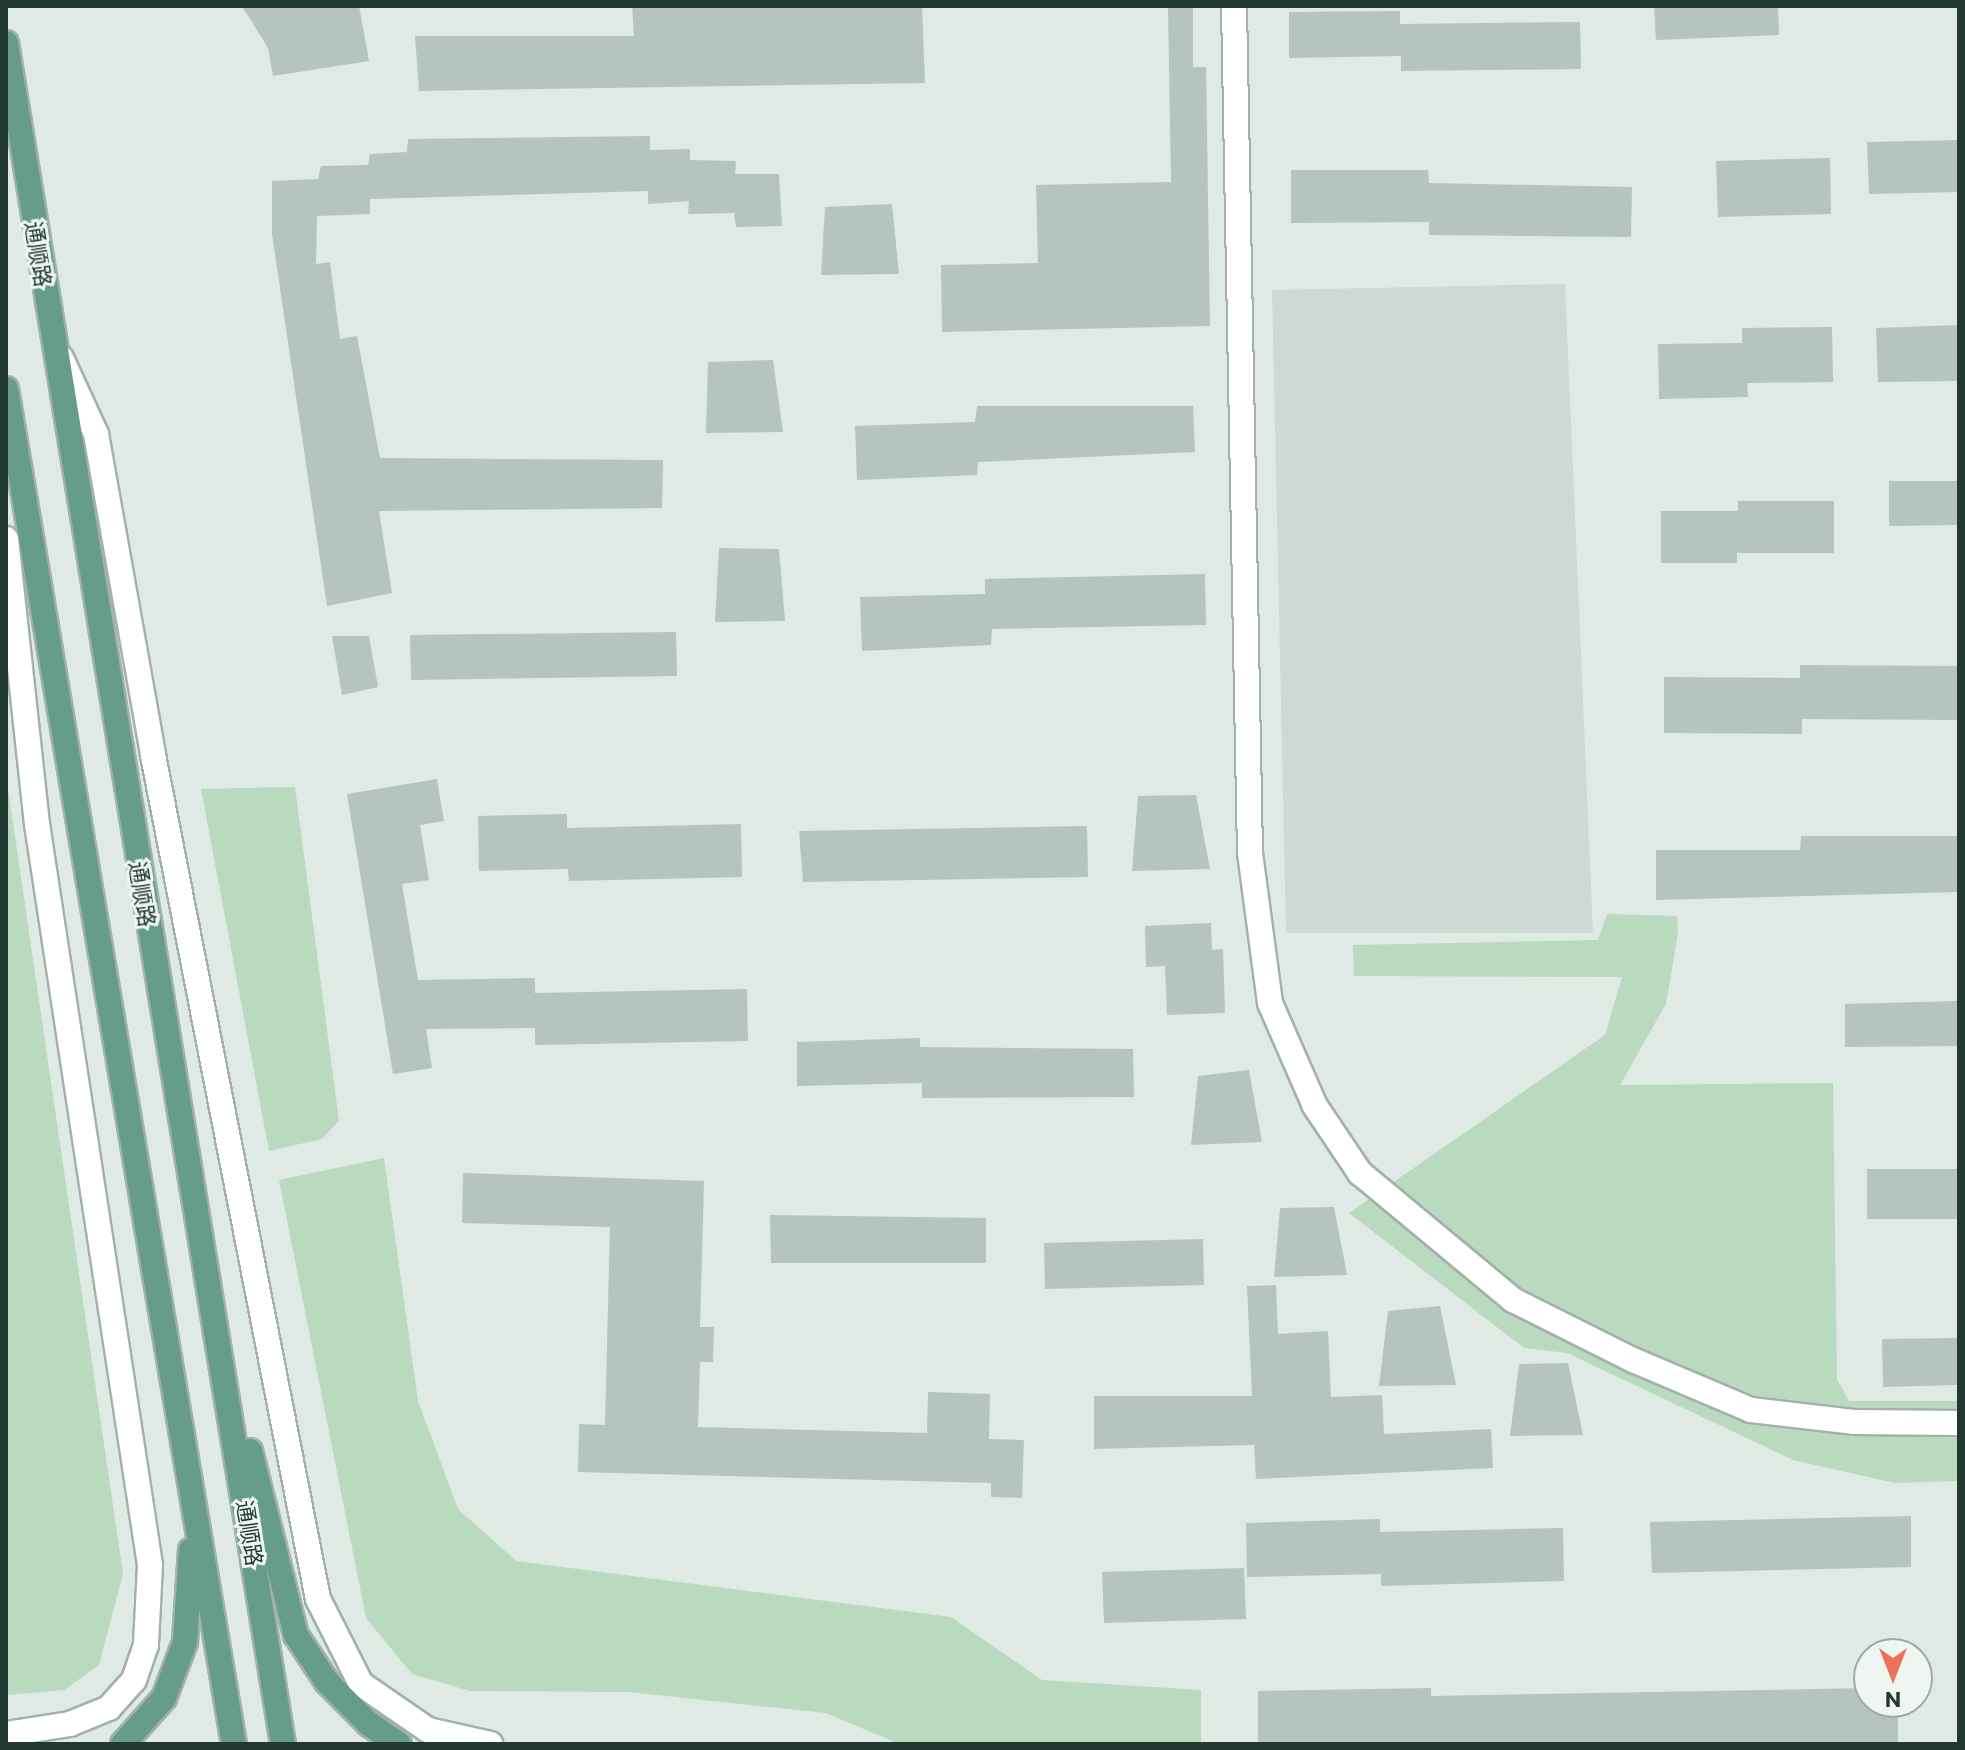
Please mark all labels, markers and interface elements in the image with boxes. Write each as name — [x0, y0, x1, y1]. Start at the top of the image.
street label: 通顺路 — [21, 219, 57, 289]
street label: 通顺路 — [125, 859, 161, 929]
street label: 通顺路 — [232, 1498, 268, 1568]
north arrow — [1853, 1638, 1933, 1718]
text: N — [1885, 1687, 1901, 1714]

